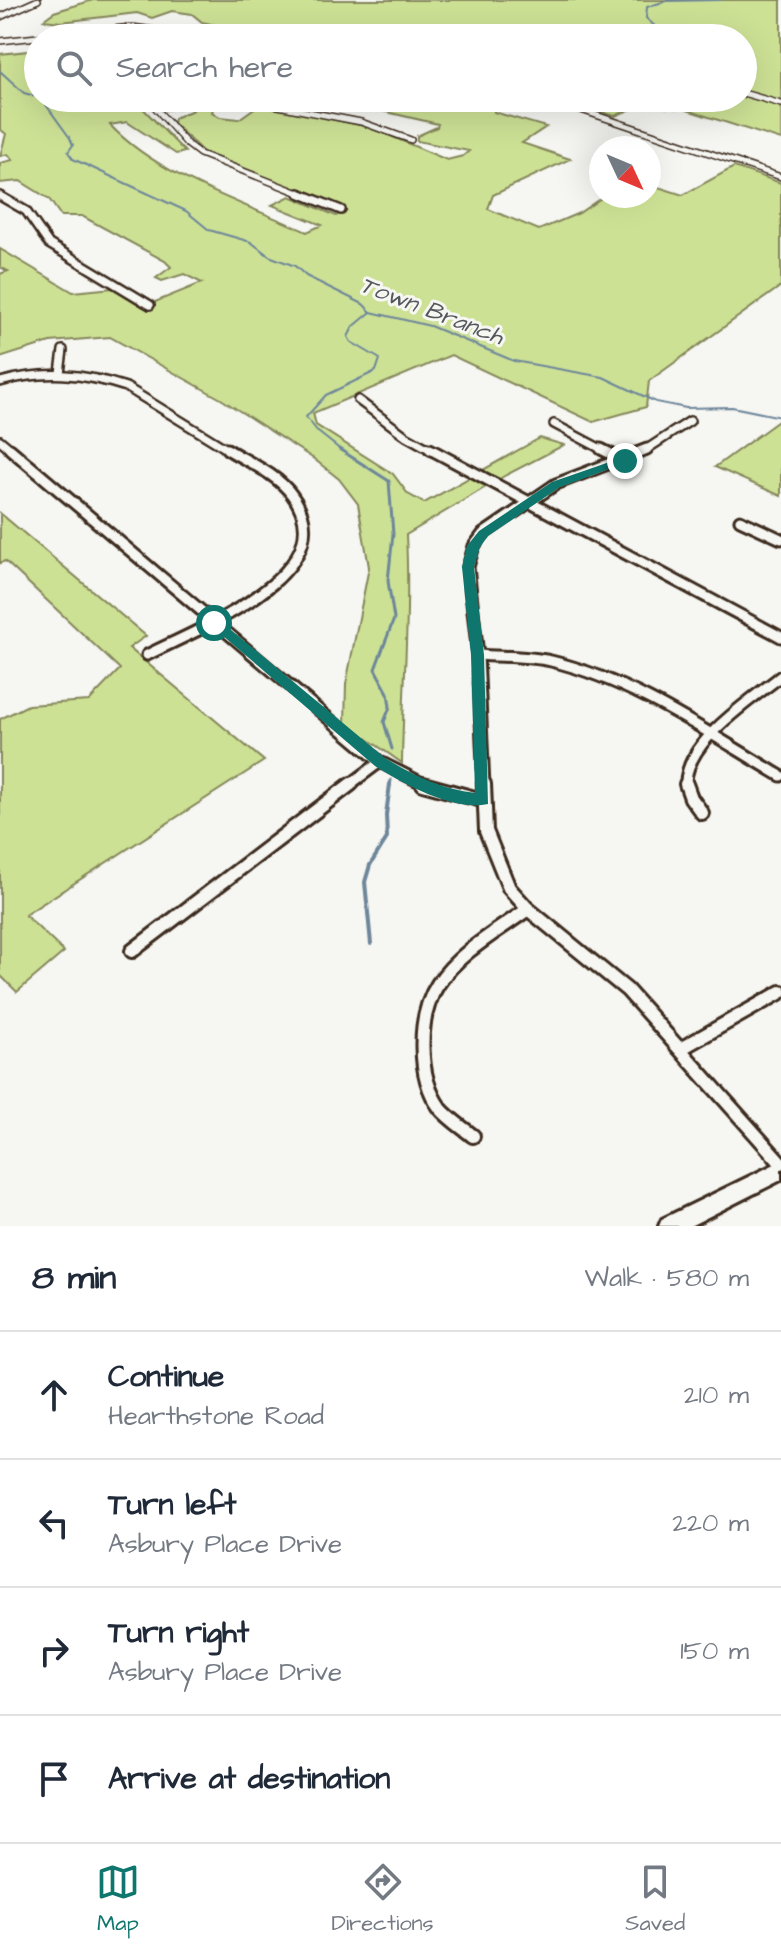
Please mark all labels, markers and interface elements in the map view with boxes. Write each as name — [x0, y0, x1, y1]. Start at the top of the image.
search box — [24, 24, 757, 112]
icon: search — [52, 46, 96, 90]
text: Search here — [116, 47, 293, 89]
north arrow — [589, 136, 661, 208]
water label: Town Branch — [355, 268, 509, 354]
route end — [607, 443, 643, 479]
route start — [196, 605, 232, 641]
text: 8 min — [32, 1254, 116, 1302]
text: Walk · 580 m — [584, 1260, 749, 1296]
text: Continue — [108, 1356, 224, 1398]
icon: ahead — [32, 1373, 76, 1417]
text: 210 m — [684, 1377, 749, 1413]
text: Hearthstone Road — [108, 1398, 324, 1434]
text: Turn left — [108, 1484, 236, 1526]
icon: left — [32, 1501, 76, 1545]
text: 220 m — [672, 1505, 749, 1541]
text: Asbury Place Drive — [108, 1526, 342, 1562]
text: Turn right — [108, 1612, 249, 1654]
icon: right — [32, 1629, 76, 1673]
text: 150 m — [680, 1633, 749, 1669]
text: Asbury Place Drive — [108, 1654, 342, 1690]
icon: arrive — [32, 1757, 76, 1801]
text: Arrive at destination — [108, 1758, 390, 1800]
tab: Map — [96, 1860, 140, 1939]
tab: Directions — [331, 1860, 434, 1939]
tab: Saved — [625, 1860, 685, 1939]

